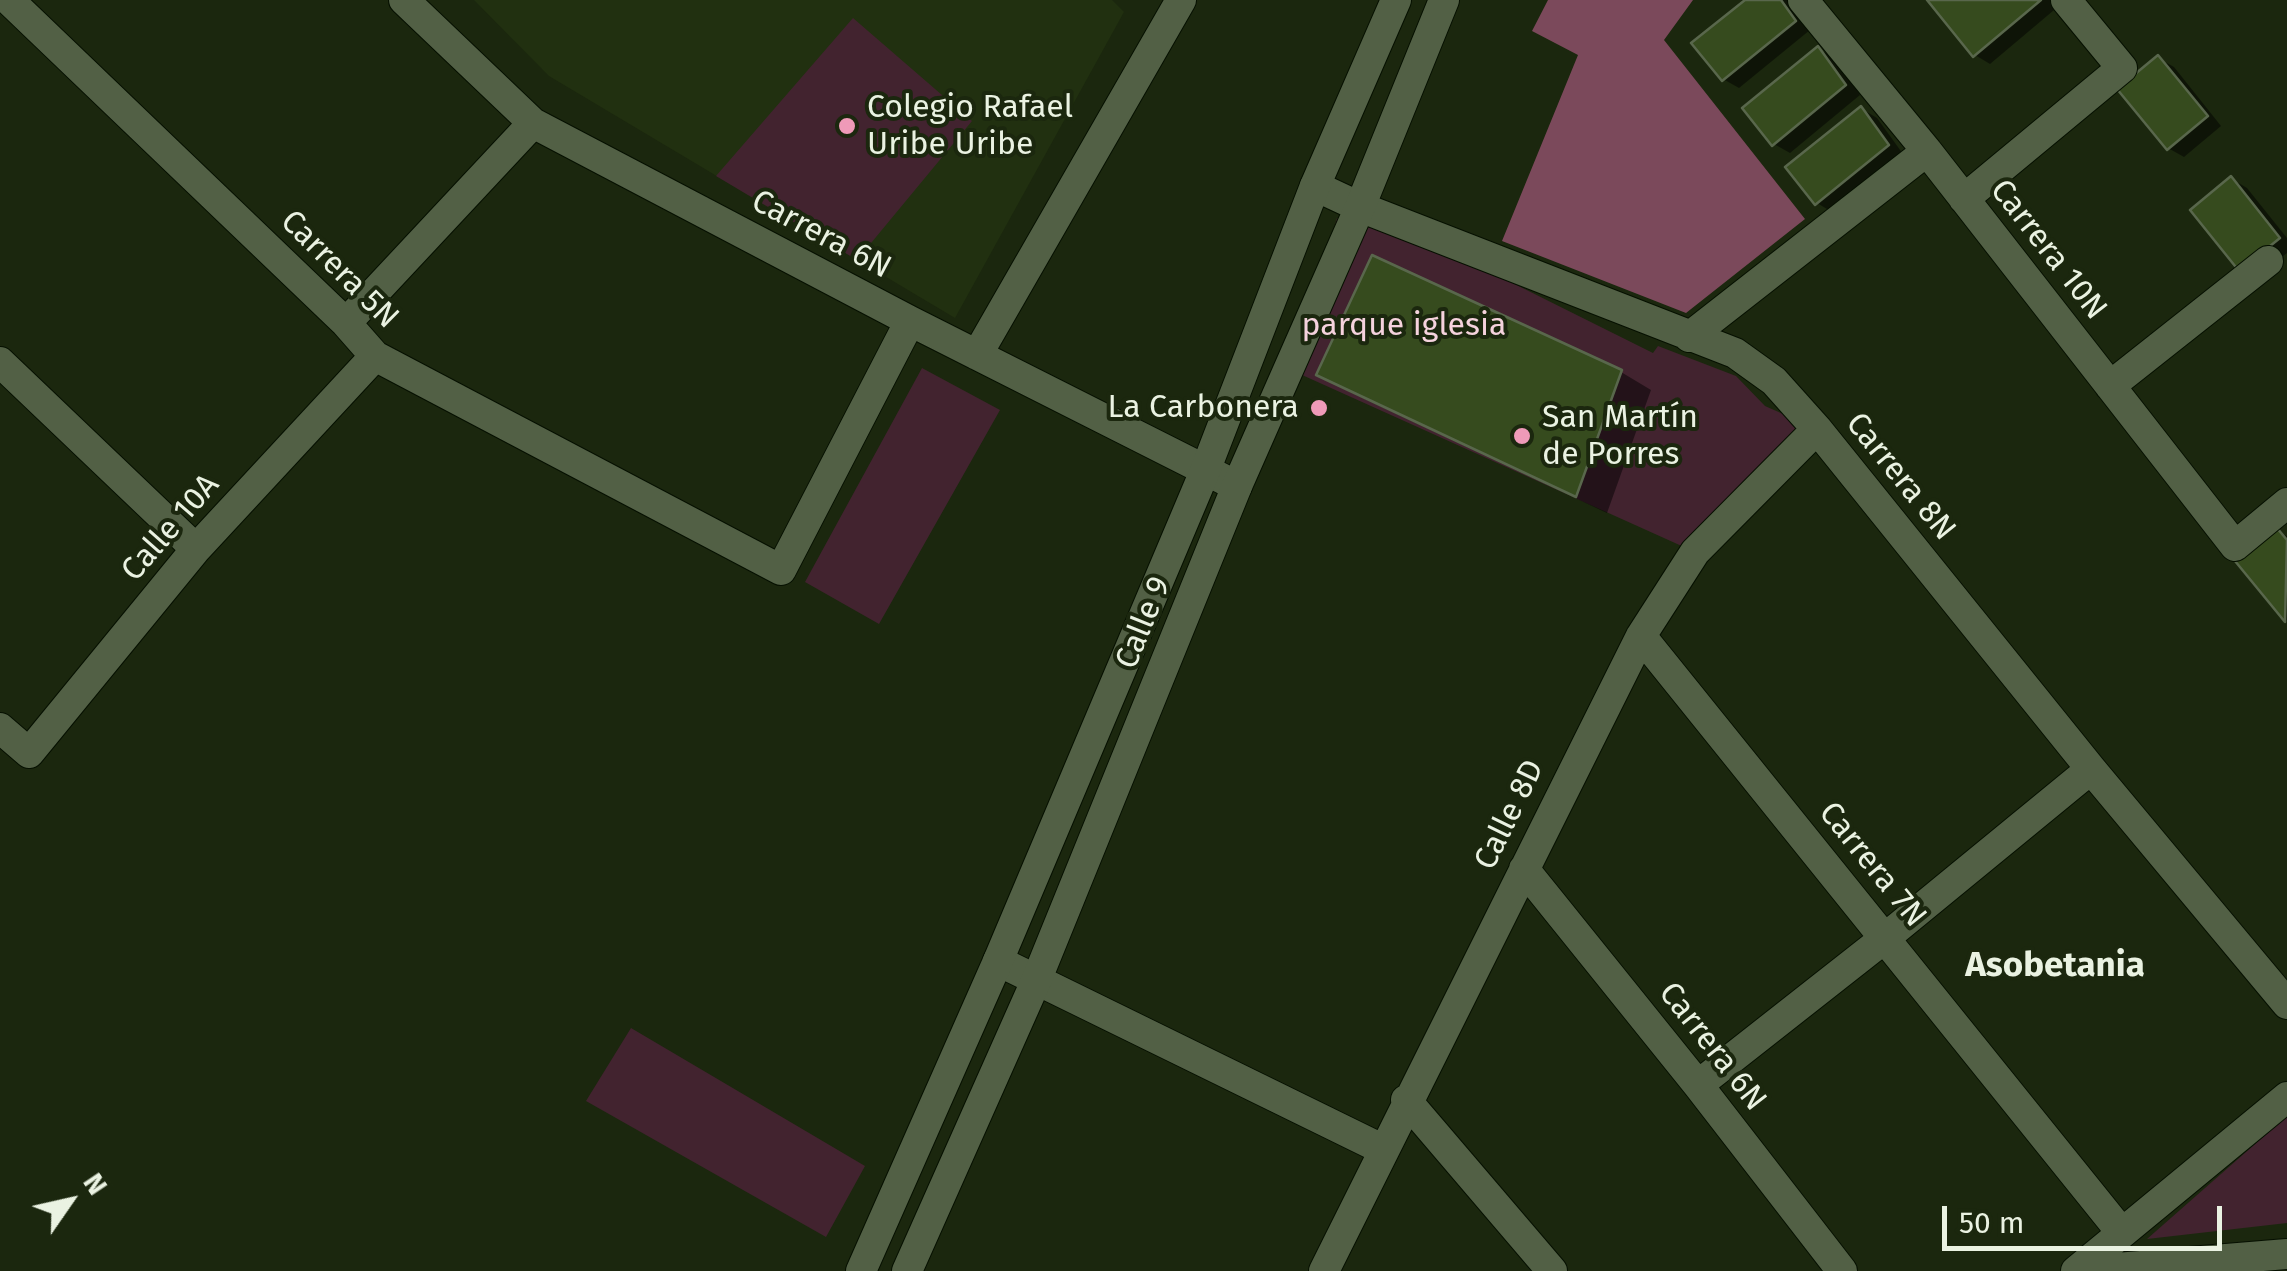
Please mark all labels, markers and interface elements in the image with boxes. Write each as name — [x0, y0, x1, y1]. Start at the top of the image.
place label: Colegio Rafael Uribe Uribe — [867, 89, 1073, 164]
marker: Colegio Rafael Uribe Uribe — [836, 115, 858, 137]
street label: Carrera 10N — [1981, 172, 2115, 328]
street label: Carrera 6N — [745, 182, 897, 288]
street label: Carrera 5N — [272, 203, 406, 337]
park label: parque iglesia — [1302, 307, 1506, 345]
place label: La Carbonera — [1108, 389, 1299, 427]
marker: La Carbonera — [1308, 397, 1330, 419]
place label: San Martín de Porres — [1542, 399, 1698, 474]
street label: Carrera 8N — [1837, 406, 1963, 548]
marker: San Martín de Porres — [1511, 425, 1533, 447]
street label: Calle 10A — [114, 467, 228, 589]
street label: Calle 9 — [1108, 571, 1180, 675]
street label: Calle 8D — [1467, 754, 1553, 876]
street label: Carrera 7N — [1810, 795, 1934, 935]
district label: Asobetania — [1965, 945, 2145, 987]
street label: Carrera 6N — [1650, 975, 1774, 1119]
north arrow — [20, 1151, 120, 1251]
text: N — [76, 1167, 114, 1201]
scale bar — [1947, 1186, 2227, 1248]
text: 50 m — [1959, 1205, 2024, 1241]

